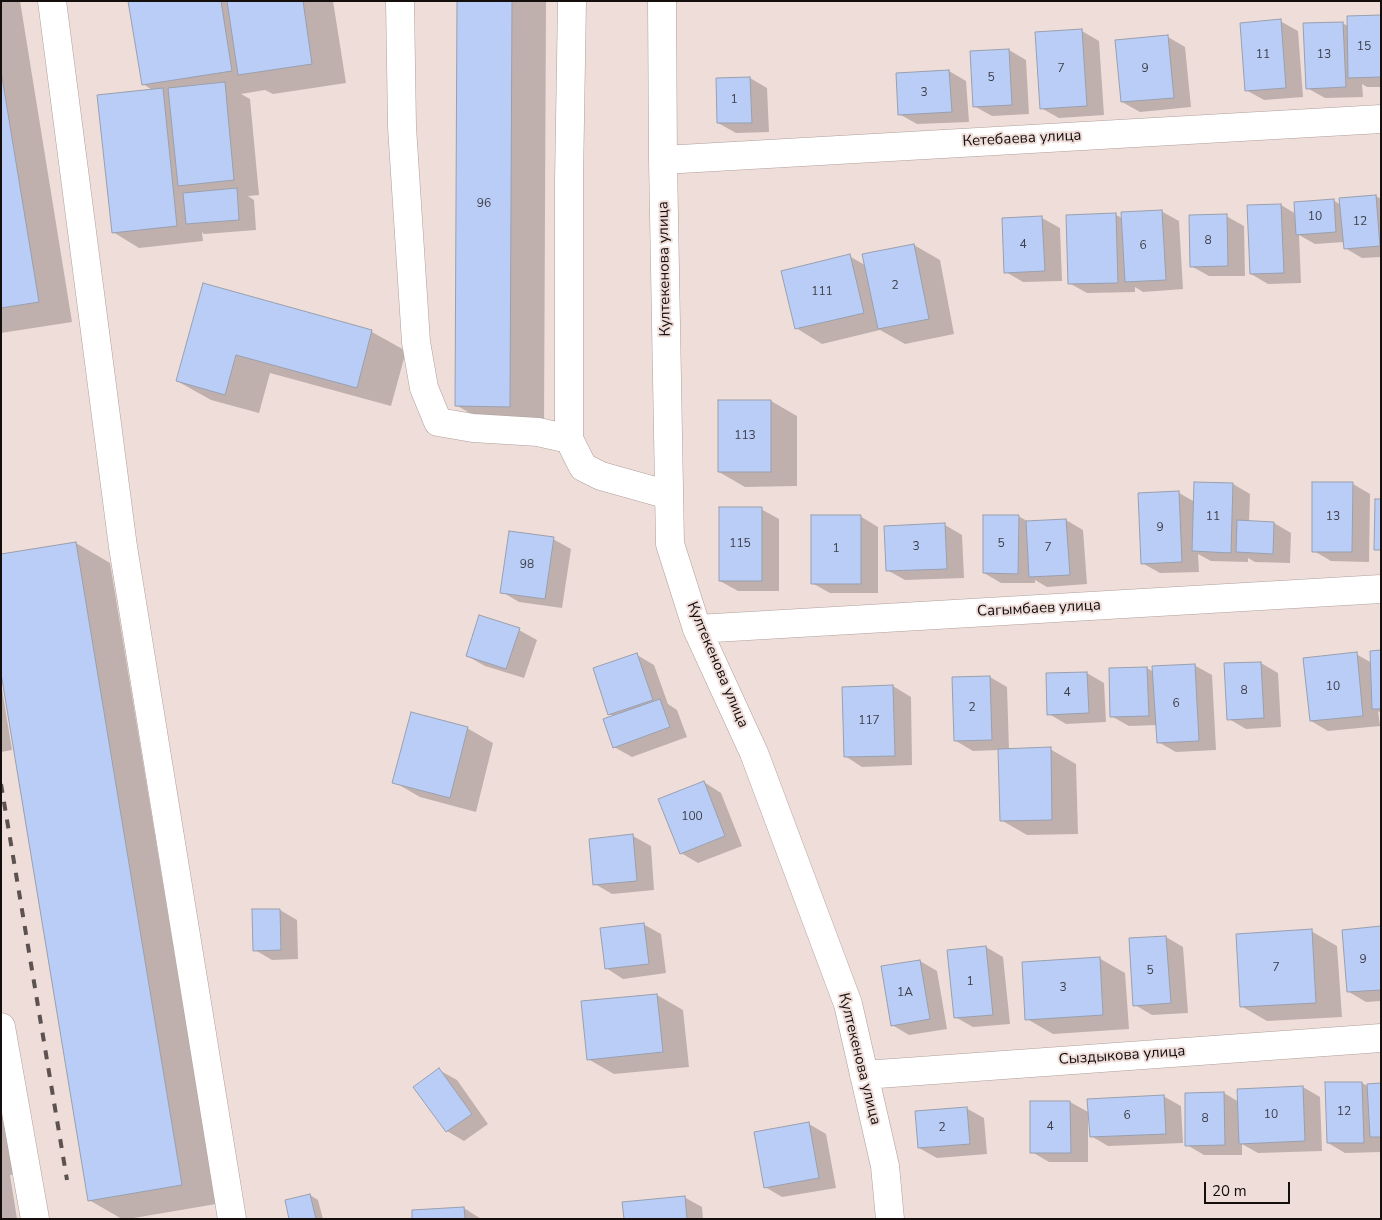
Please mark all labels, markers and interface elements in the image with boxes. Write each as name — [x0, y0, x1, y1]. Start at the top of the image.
house number: 15 — [1357, 40, 1371, 54]
house number: 11 — [1256, 48, 1270, 62]
house number: 13 — [1317, 48, 1331, 62]
house number: 7 — [1057, 62, 1065, 76]
house number: 9 — [1141, 62, 1149, 76]
house number: 5 — [987, 71, 995, 85]
house number: 3 — [920, 86, 928, 100]
house number: 1 — [730, 93, 738, 107]
street label: Кетебаева улица — [962, 127, 1082, 151]
house number: 96 — [477, 197, 491, 211]
street label: Култекенова улица — [655, 201, 675, 337]
house number: 10 — [1308, 210, 1322, 224]
house number: 12 — [1353, 215, 1367, 229]
house number: 8 — [1204, 234, 1212, 248]
house number: 4 — [1019, 238, 1027, 252]
house number: 6 — [1139, 239, 1147, 253]
house number: 2 — [891, 279, 899, 293]
house number: 111 — [811, 285, 833, 299]
house number: 113 — [734, 429, 756, 443]
house number: 11 — [1206, 510, 1220, 524]
house number: 13 — [1326, 510, 1340, 524]
house number: 9 — [1156, 521, 1164, 535]
house number: 115 — [729, 537, 751, 551]
house number: 5 — [997, 537, 1005, 551]
house number: 3 — [912, 540, 920, 554]
house number: 7 — [1044, 541, 1052, 555]
house number: 1 — [832, 542, 840, 556]
house number: 98 — [520, 558, 534, 572]
street label: Сагымбаев улица — [977, 597, 1101, 621]
street label: Култекенова улица — [682, 599, 752, 731]
house number: 10 — [1326, 680, 1340, 694]
house number: 8 — [1240, 684, 1248, 698]
house number: 4 — [1063, 686, 1071, 700]
house number: 6 — [1172, 697, 1180, 711]
house number: 2 — [968, 701, 976, 715]
house number: 117 — [858, 714, 880, 728]
house number: 100 — [681, 810, 703, 824]
house number: 9 — [1359, 953, 1367, 967]
house number: 7 — [1272, 961, 1280, 975]
house number: 5 — [1146, 964, 1154, 978]
house number: 1 — [966, 975, 974, 989]
house number: 3 — [1059, 981, 1067, 995]
house number: 1А — [897, 986, 913, 1000]
street label: Култекенова улица — [834, 991, 884, 1127]
street label: Сыздыкова улица — [1058, 1043, 1186, 1069]
house number: 12 — [1337, 1105, 1351, 1119]
house number: 10 — [1264, 1108, 1278, 1122]
house number: 6 — [1123, 1109, 1131, 1123]
house number: 8 — [1201, 1112, 1209, 1126]
house number: 4 — [1046, 1120, 1054, 1134]
house number: 2 — [938, 1121, 946, 1135]
scale bar — [1207, 1172, 1293, 1204]
text: 20 m — [1212, 1181, 1247, 1201]

